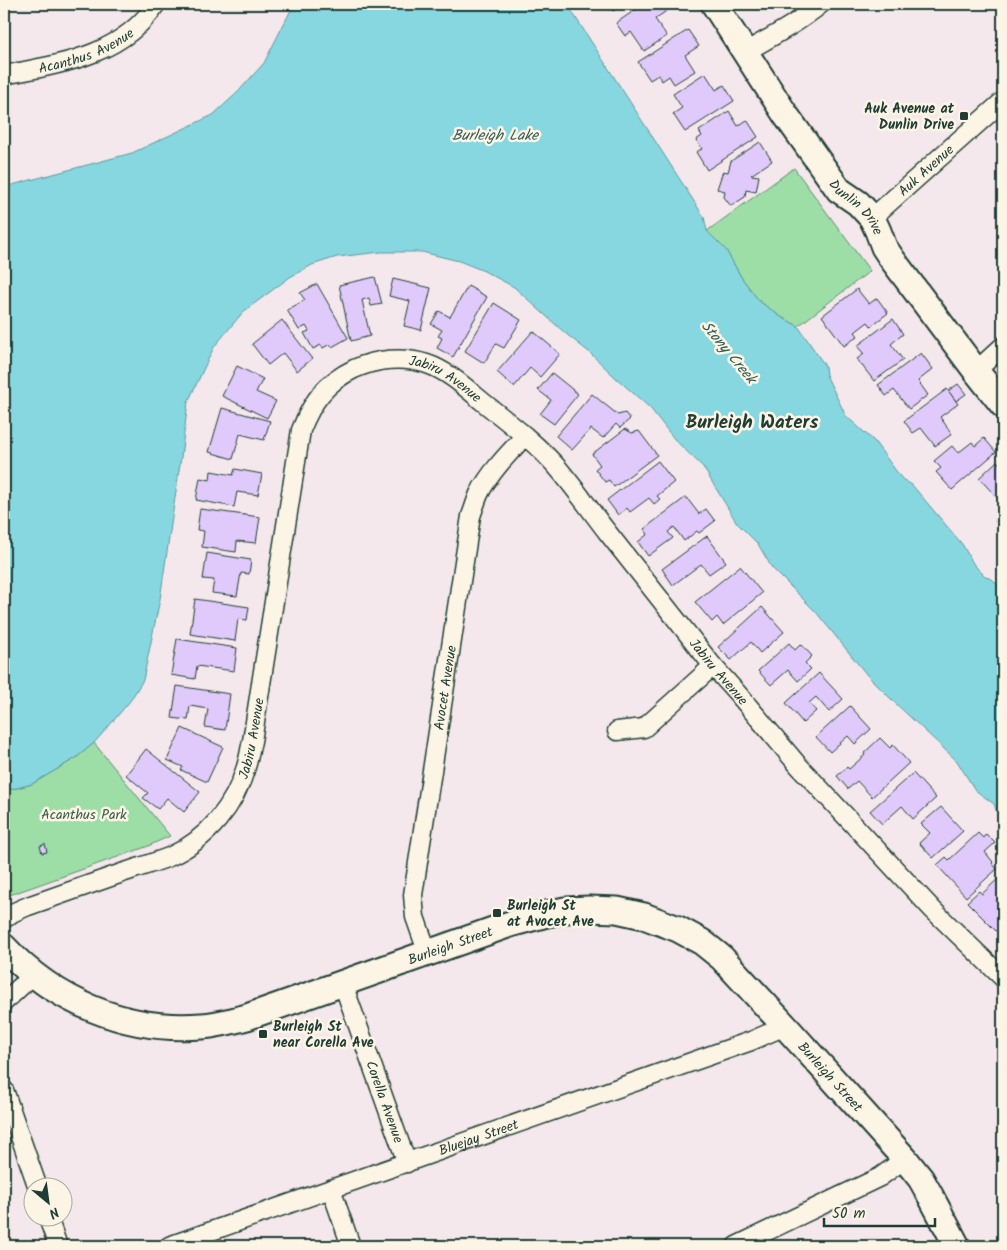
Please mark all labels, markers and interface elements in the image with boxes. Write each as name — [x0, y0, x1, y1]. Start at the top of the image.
street label: Acanthus Avenue — [37, 23, 140, 80]
place label: Auk Avenue at Dunlin Drive — [864, 98, 955, 136]
marker: Auk Avenue at Dunlin Drive — [958, 110, 970, 122]
water label: Burleigh Lake — [452, 124, 539, 148]
street label: Auk Avenue — [893, 139, 960, 202]
street label: Dunlin Drive — [823, 175, 889, 239]
water label: Stony Creek — [695, 316, 763, 391]
street label: Jabiru Avenue — [407, 350, 487, 409]
district label: Burleigh Waters — [686, 408, 818, 438]
street label: Jabiru Avenue — [683, 634, 754, 711]
street label: Avocet Avenue — [428, 643, 463, 732]
street label: Jabiru Avenue — [233, 696, 271, 782]
park label: Acanthus Park — [41, 804, 127, 826]
place label: Burleigh St at Avocet Ave — [507, 895, 594, 933]
marker: Burleigh St at Avocet Ave — [491, 907, 503, 919]
street label: Burleigh Street — [405, 921, 497, 971]
place label: Burleigh St near Corella Ave — [273, 1016, 374, 1054]
marker: Burleigh St near Corella Ave — [257, 1028, 269, 1040]
street label: Burleigh Street — [792, 1037, 868, 1118]
street label: Corella Avenue — [359, 1058, 409, 1147]
street label: Bluejay Street — [436, 1114, 522, 1162]
north arrow — [22, 1178, 72, 1228]
scale bar — [824, 1195, 936, 1227]
text: N — [44, 1201, 63, 1224]
text: 50 m — [832, 1202, 866, 1226]

